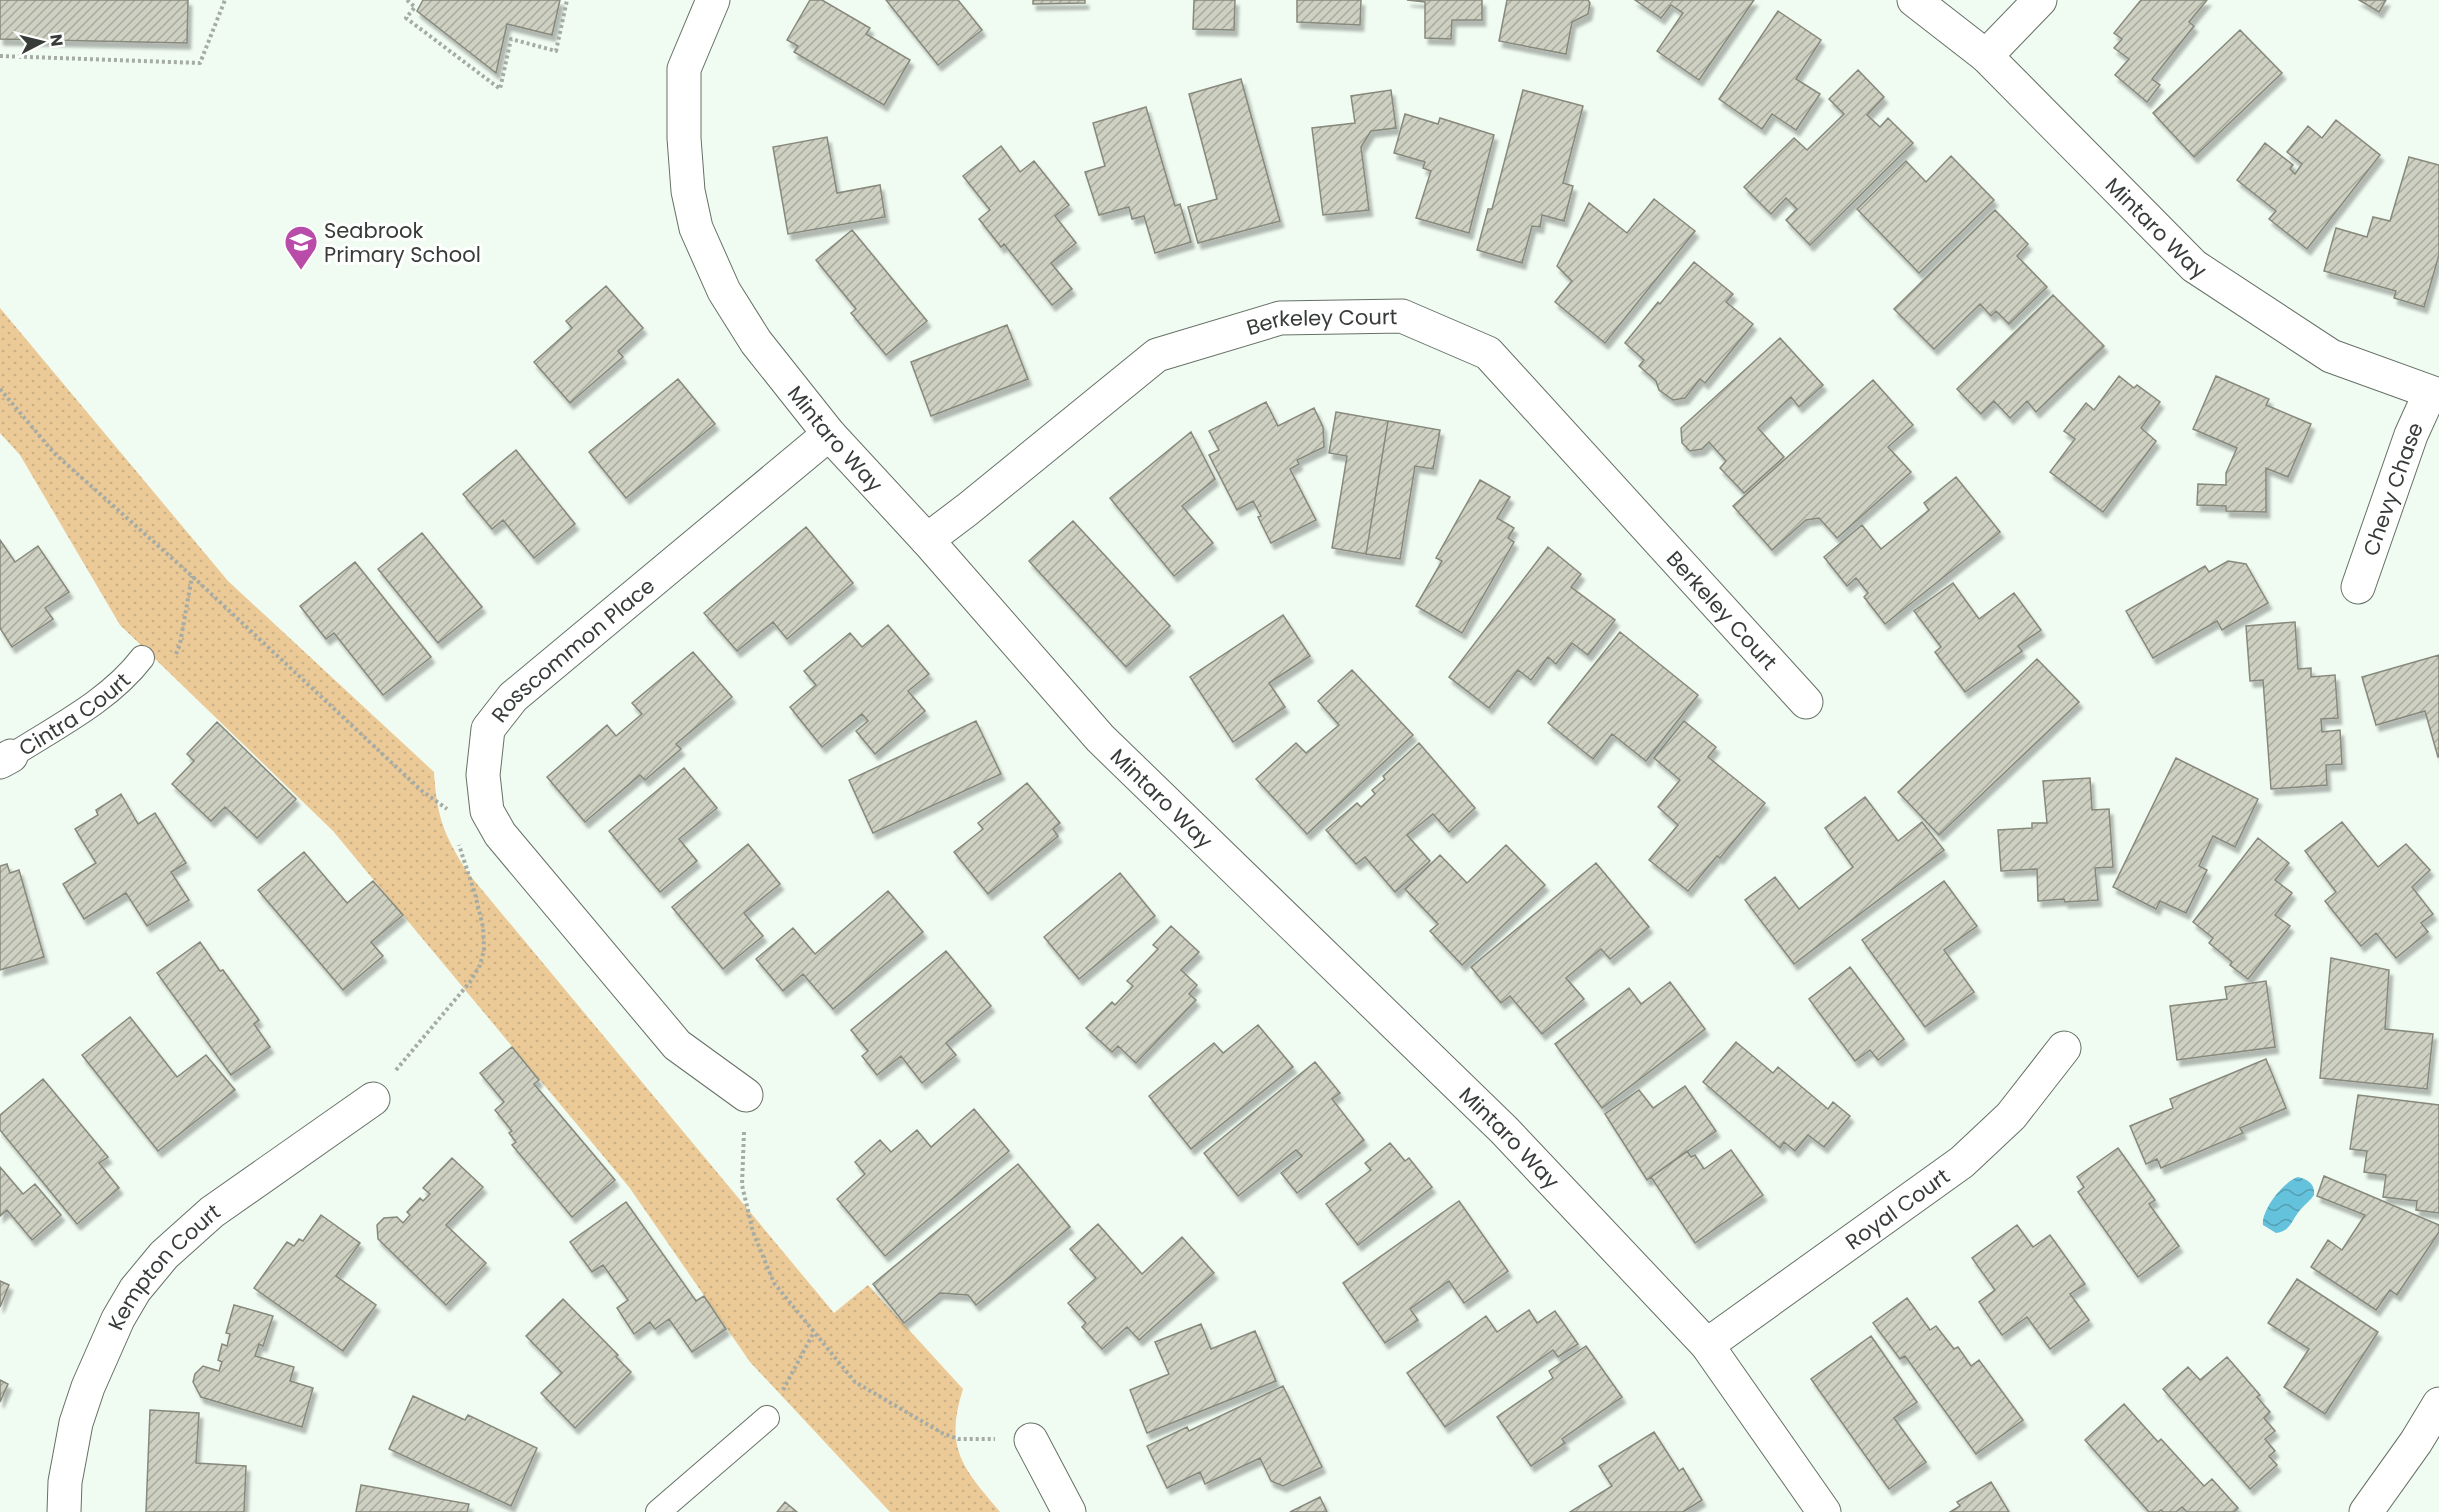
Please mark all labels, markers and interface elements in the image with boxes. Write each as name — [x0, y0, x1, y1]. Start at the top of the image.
north arrow — [12, 12, 72, 72]
text: N — [44, 33, 69, 48]
street label: Mintaro Way — [2099, 171, 2212, 285]
place label: Seabrook Primary School — [324, 216, 481, 269]
school or university icon: Seabrook Primary School — [283, 224, 319, 271]
street label: Berkeley Court — [1243, 302, 1398, 342]
street label: Mintaro Way — [781, 379, 890, 498]
street label: Chevy Chase — [2356, 417, 2430, 560]
street label: Berkeley Court — [1660, 544, 1784, 676]
street label: Rosscommon Place — [484, 571, 660, 728]
street label: Cintra Court — [13, 666, 136, 762]
street label: Mintaro Way — [1104, 742, 1220, 855]
street label: Mintaro Way — [1453, 1080, 1566, 1195]
street label: Royal Court — [1839, 1161, 1955, 1256]
street label: Kempton Court — [101, 1197, 225, 1334]

